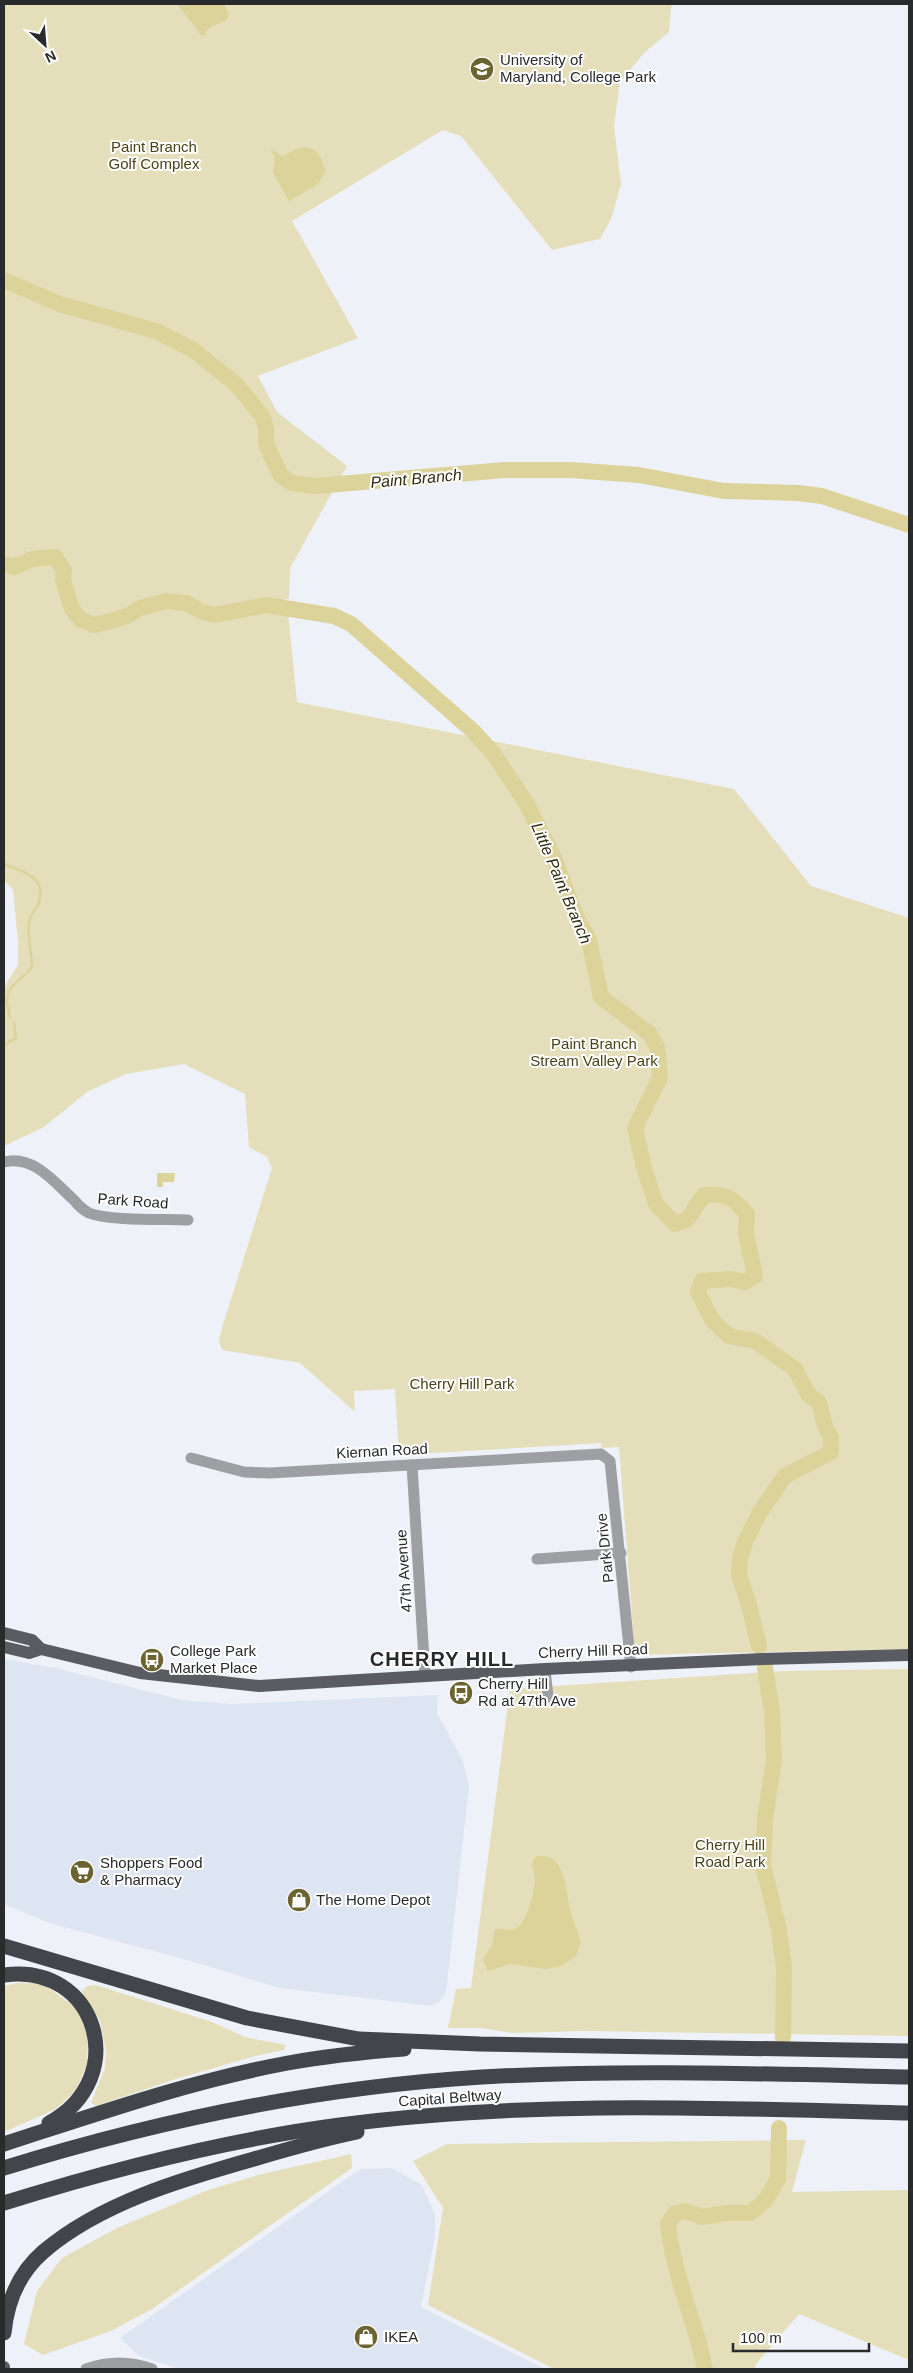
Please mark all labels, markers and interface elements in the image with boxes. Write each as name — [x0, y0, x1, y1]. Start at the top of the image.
north arrow — [20, 20, 70, 70]
text: N — [43, 47, 59, 66]
place label: University of Maryland, College Park — [500, 51, 656, 85]
school or university icon: University of Maryland, College Park — [469, 56, 495, 82]
park label: Paint Branch Golf Complex — [109, 138, 200, 172]
water label: Paint Branch — [370, 466, 463, 491]
water label: Little Paint Branch — [528, 820, 595, 946]
park label: Paint Branch Stream Valley Park — [530, 1035, 658, 1069]
street label: Park Road — [97, 1190, 169, 1211]
park label: Cherry Hill Park — [409, 1375, 515, 1392]
street label: Kiernan Road — [336, 1440, 428, 1461]
street label: Park Drive — [592, 1512, 617, 1584]
street label: 47th Avenue — [392, 1529, 415, 1613]
street label: Cherry Hill Road — [538, 1640, 648, 1661]
place label: College Park Market Place — [170, 1642, 258, 1676]
bus stop icon: College Park Market Place — [139, 1647, 165, 1673]
district label: CHERRY HILL — [370, 1648, 514, 1670]
place label: Cherry Hill Rd at 47th Ave — [478, 1675, 576, 1709]
bus stop icon: Cherry Hill Rd at 47th Ave — [448, 1680, 474, 1706]
park label: Cherry Hill Road Park — [695, 1836, 766, 1870]
place label: Shoppers Food & Pharmacy — [100, 1854, 203, 1888]
supermarket icon: Shoppers Food & Pharmacy — [69, 1859, 95, 1885]
shop icon: The Home Depot — [286, 1887, 312, 1913]
place label: The Home Depot — [316, 1891, 431, 1908]
street label: Capital Beltway — [398, 2085, 503, 2110]
scale bar — [733, 2320, 869, 2352]
shop icon: IKEA — [353, 2324, 379, 2350]
place label: IKEA — [384, 2328, 418, 2345]
text: 100 m — [740, 2329, 782, 2346]

